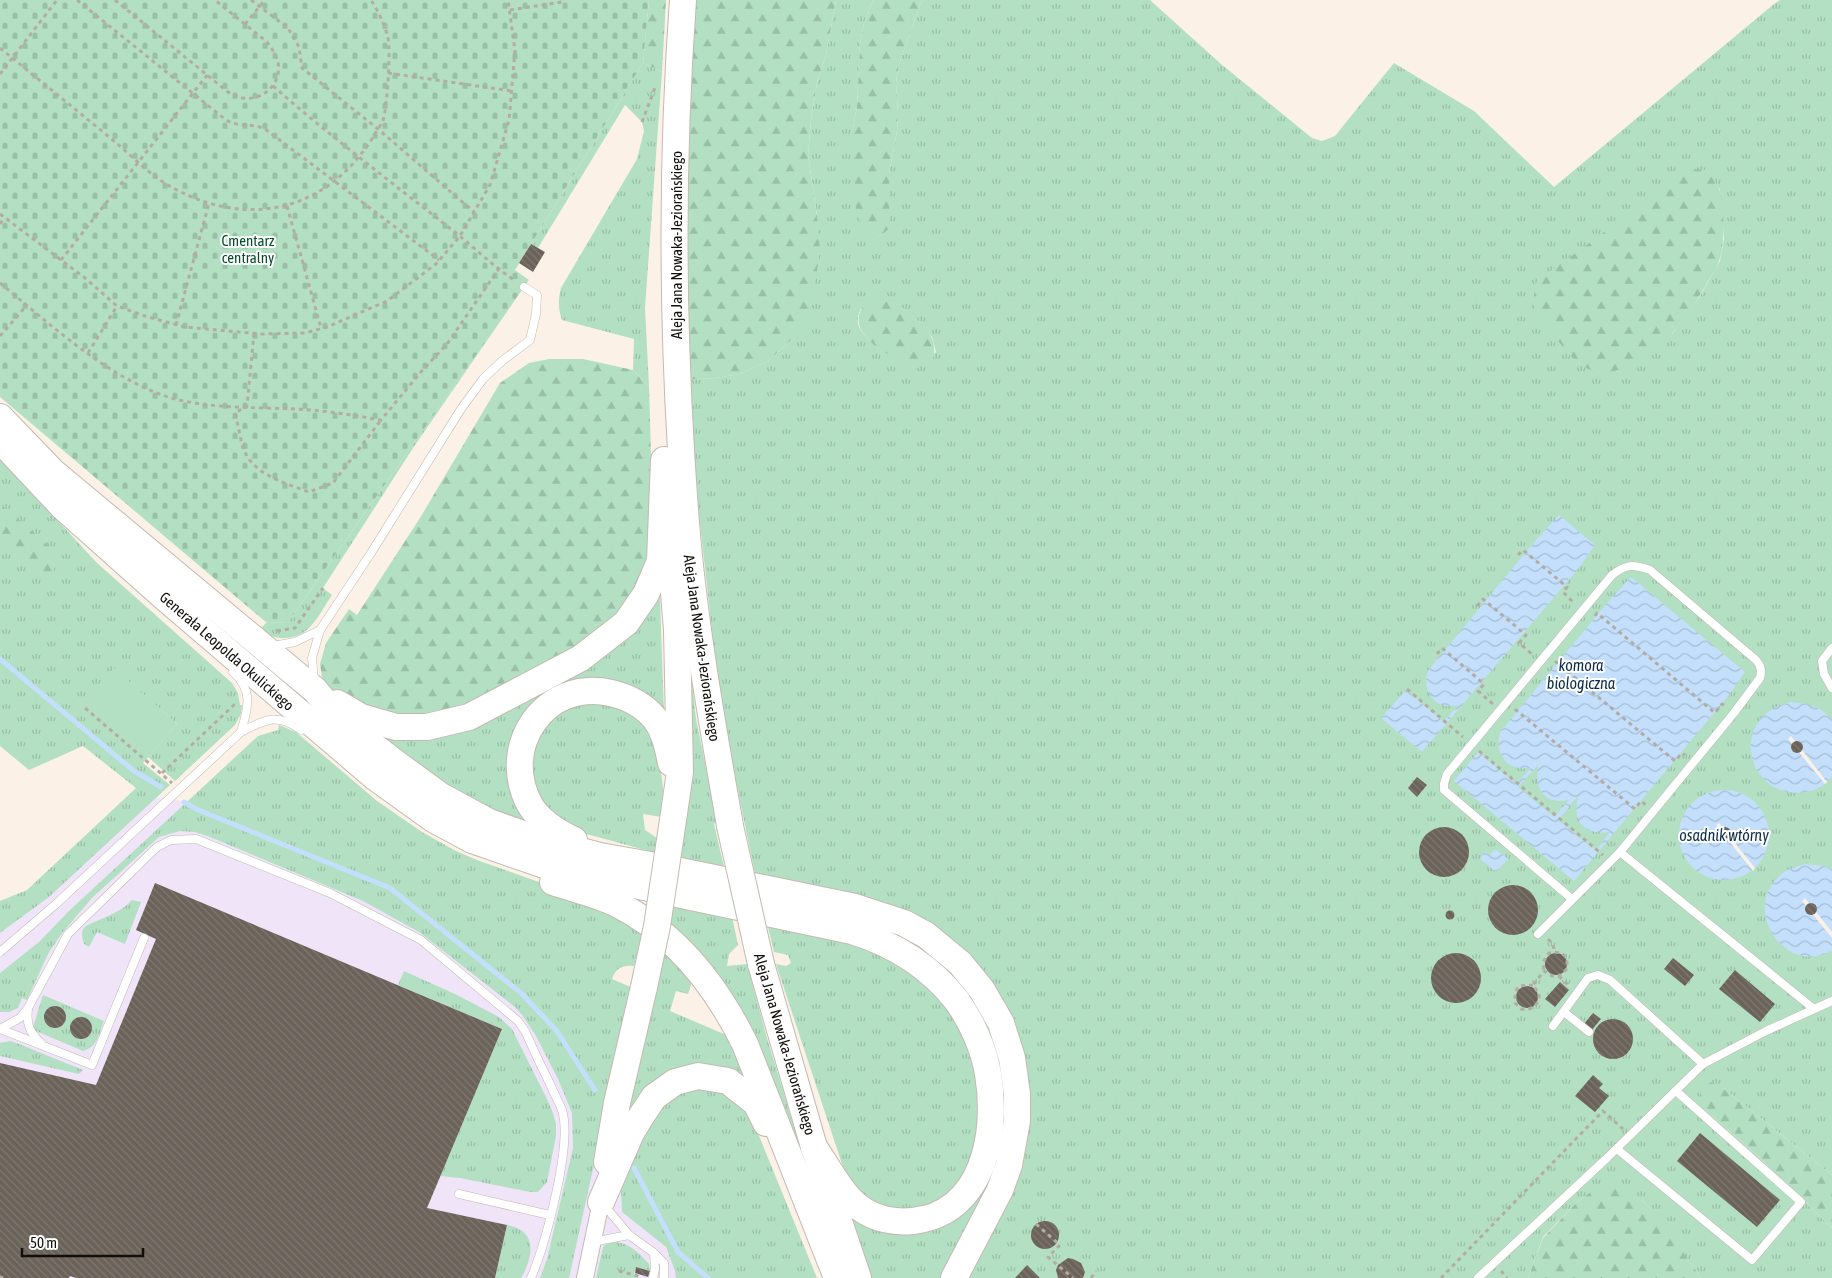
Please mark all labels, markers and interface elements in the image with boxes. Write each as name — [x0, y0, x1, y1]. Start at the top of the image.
street label: Aleja Jana Nowaka-Jeziorańskiego — [668, 151, 685, 339]
park label: Cmentarz centralny — [222, 232, 275, 266]
street label: Aleja Jana Nowaka-Jeziorańskiego — [680, 554, 724, 742]
street label: Generała Leopolda Okulickiego — [157, 588, 297, 714]
water label: komora biologiczna — [1547, 656, 1616, 693]
water label: osadnik wtórny — [1679, 826, 1769, 845]
street label: Aleja Jana Nowaka-Jeziorańskiego — [751, 951, 819, 1137]
scale bar — [22, 1226, 144, 1258]
text: 50 m — [30, 1234, 57, 1251]

